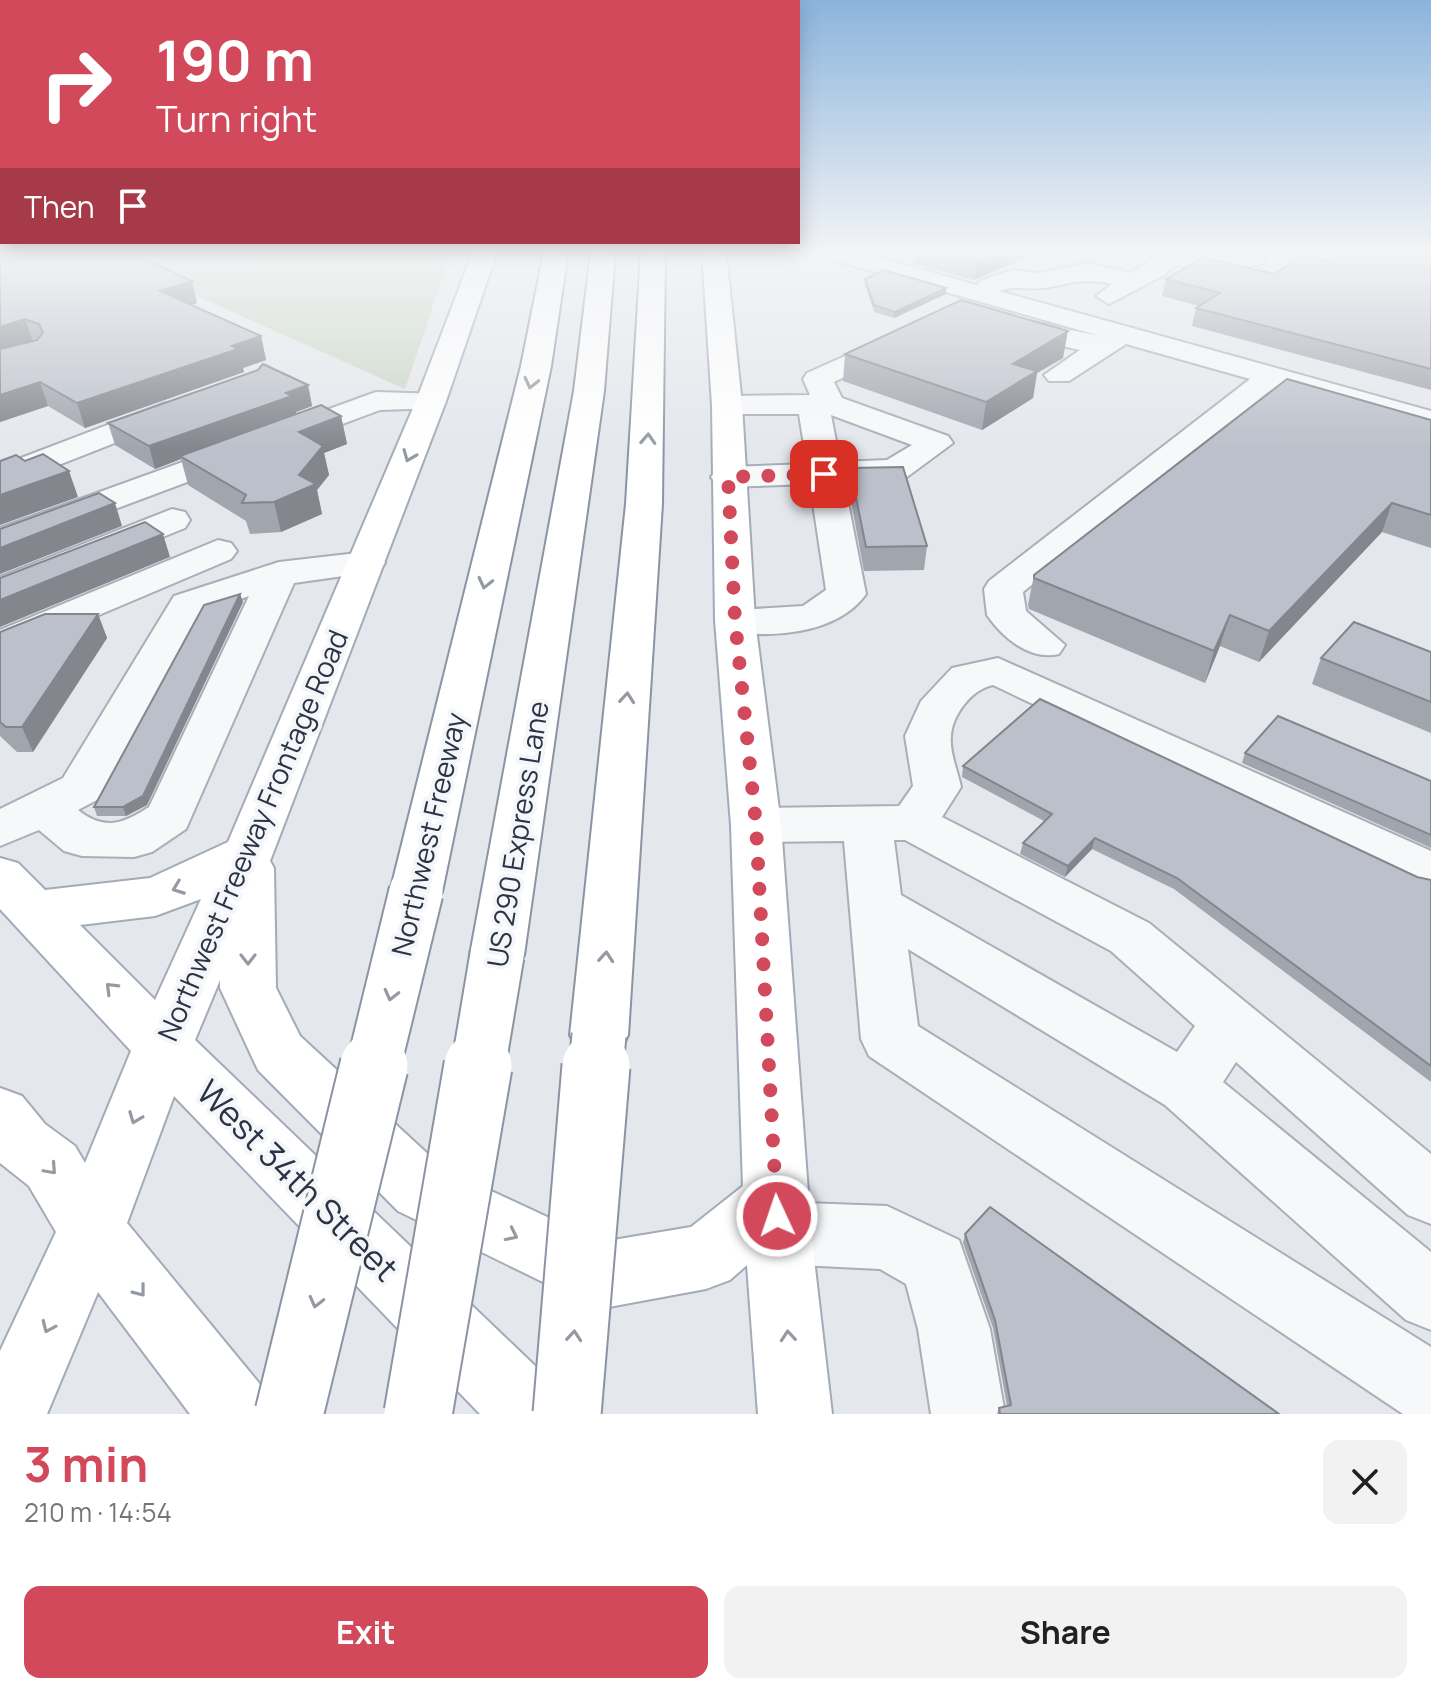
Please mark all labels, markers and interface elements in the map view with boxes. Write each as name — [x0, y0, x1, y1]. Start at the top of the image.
text: 190 m — [156, 21, 314, 98]
icon: right — [24, 32, 128, 136]
text: Turn right — [156, 94, 317, 143]
icon: arrive — [111, 184, 155, 228]
text: Then — [24, 186, 95, 227]
one-way arrow — [524, 376, 541, 390]
one-way arrow — [639, 432, 656, 445]
pin — [790, 440, 858, 508]
one-way arrow — [402, 448, 419, 462]
icon: arrive — [802, 452, 846, 496]
one-way arrow — [477, 576, 494, 589]
street label: Northwest Freeway Frontage Road — [148, 624, 356, 1046]
one-way arrow — [619, 691, 636, 704]
street label: US 290 Express Lane — [477, 698, 557, 970]
street label: Northwest Freeway — [382, 708, 475, 959]
one-way arrow — [172, 878, 186, 895]
one-way arrow — [597, 950, 614, 963]
one-way arrow — [239, 953, 257, 966]
one-way arrow — [106, 983, 120, 997]
one-way arrow — [383, 988, 400, 1001]
street label: West 34th Street — [187, 1069, 409, 1291]
one-way arrow — [128, 1110, 145, 1124]
one-way arrow — [41, 1159, 55, 1174]
position arrow — [735, 1174, 819, 1258]
one-way arrow — [504, 1225, 519, 1241]
one-way arrow — [130, 1282, 145, 1296]
one-way arrow — [308, 1295, 325, 1308]
one-way arrow — [42, 1319, 58, 1333]
one-way arrow — [565, 1329, 582, 1342]
one-way arrow — [780, 1329, 797, 1342]
text: 3 min — [24, 1431, 148, 1496]
button: close — [1323, 1440, 1407, 1524]
text: 210 m · 14:54 — [24, 1494, 172, 1530]
button: Exit — [24, 1586, 708, 1678]
button: Share — [724, 1586, 1407, 1678]

